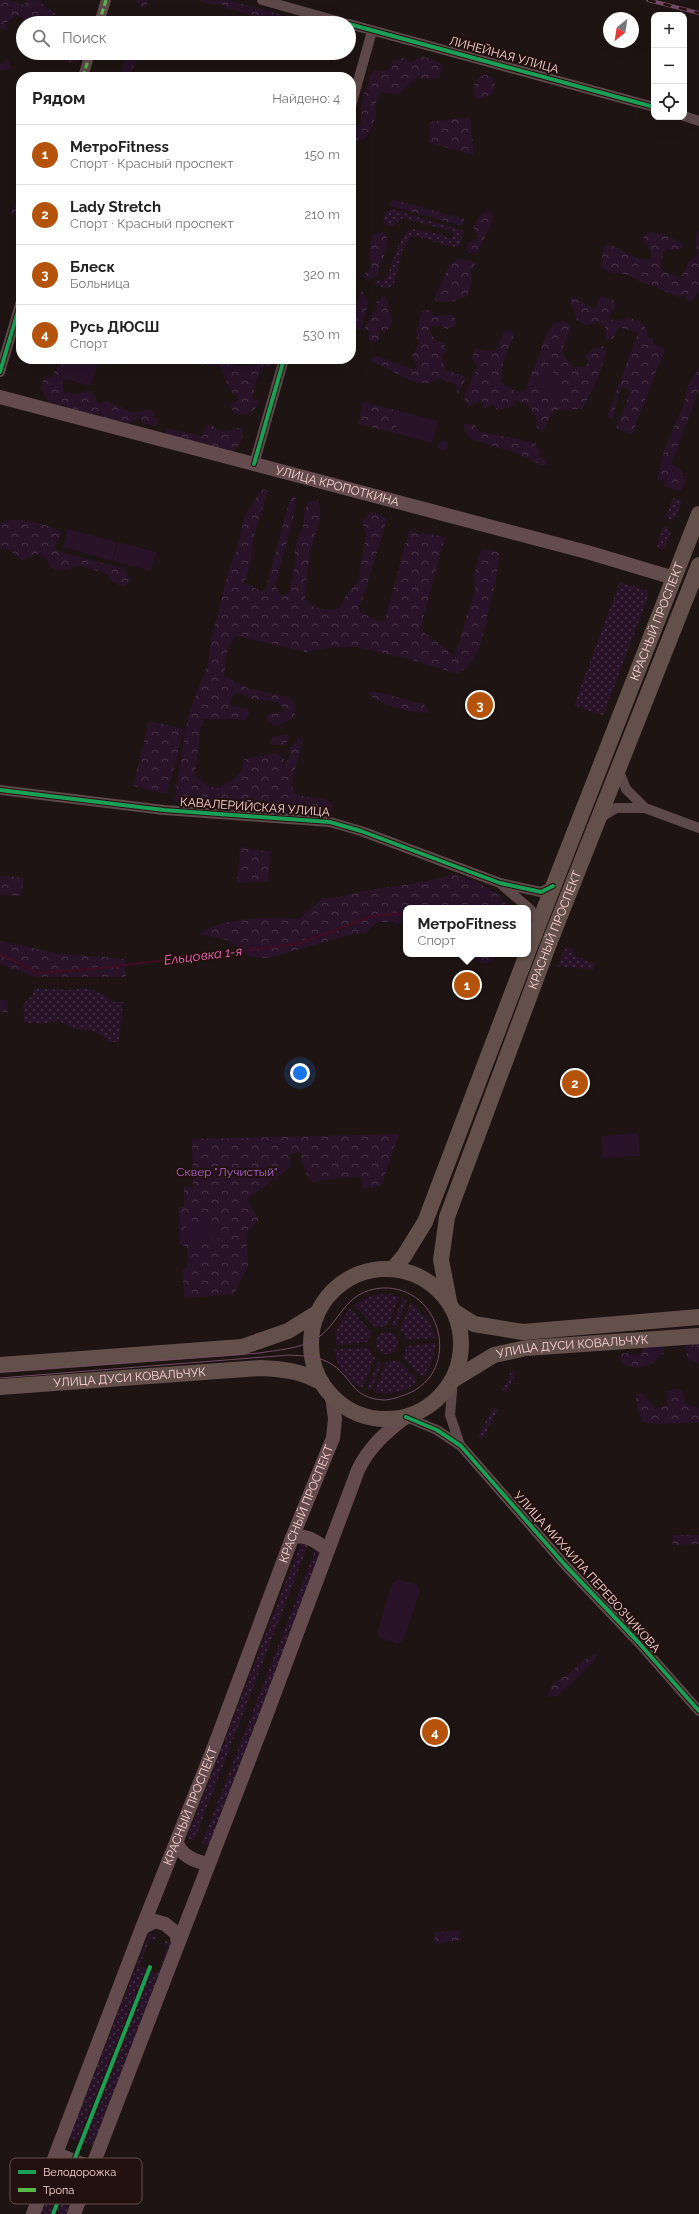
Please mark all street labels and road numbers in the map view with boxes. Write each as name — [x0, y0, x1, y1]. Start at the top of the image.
street label: ЛИНЕЙНАЯ УЛИЦА — [448, 34, 560, 76]
street label: УЛИЦА КРОПОТКИНА — [274, 463, 401, 509]
street label: КРАСНЫЙ ПРОСПЕКТ — [628, 560, 687, 683]
street label: КАВАЛЕРИЙСКАЯ УЛИЦА — [180, 795, 330, 819]
street label: КРАСНЫЙ ПРОСПЕКТ — [526, 868, 584, 991]
street label: УЛИЦА ДУСИ КОВАЛЬЧУК — [495, 1333, 649, 1361]
street label: УЛИЦА ДУСИ КОВАЛЬЧУК — [53, 1365, 207, 1390]
street label: КРАСНЫЙ ПРОСПЕКТ — [276, 1442, 337, 1565]
street label: УЛИЦА МИХАИЛА ПЕРЕВОЗЧИКОВА — [511, 1489, 663, 1655]
street label: КРАСНЫЙ ПРОСПЕКТ — [161, 1745, 220, 1867]

